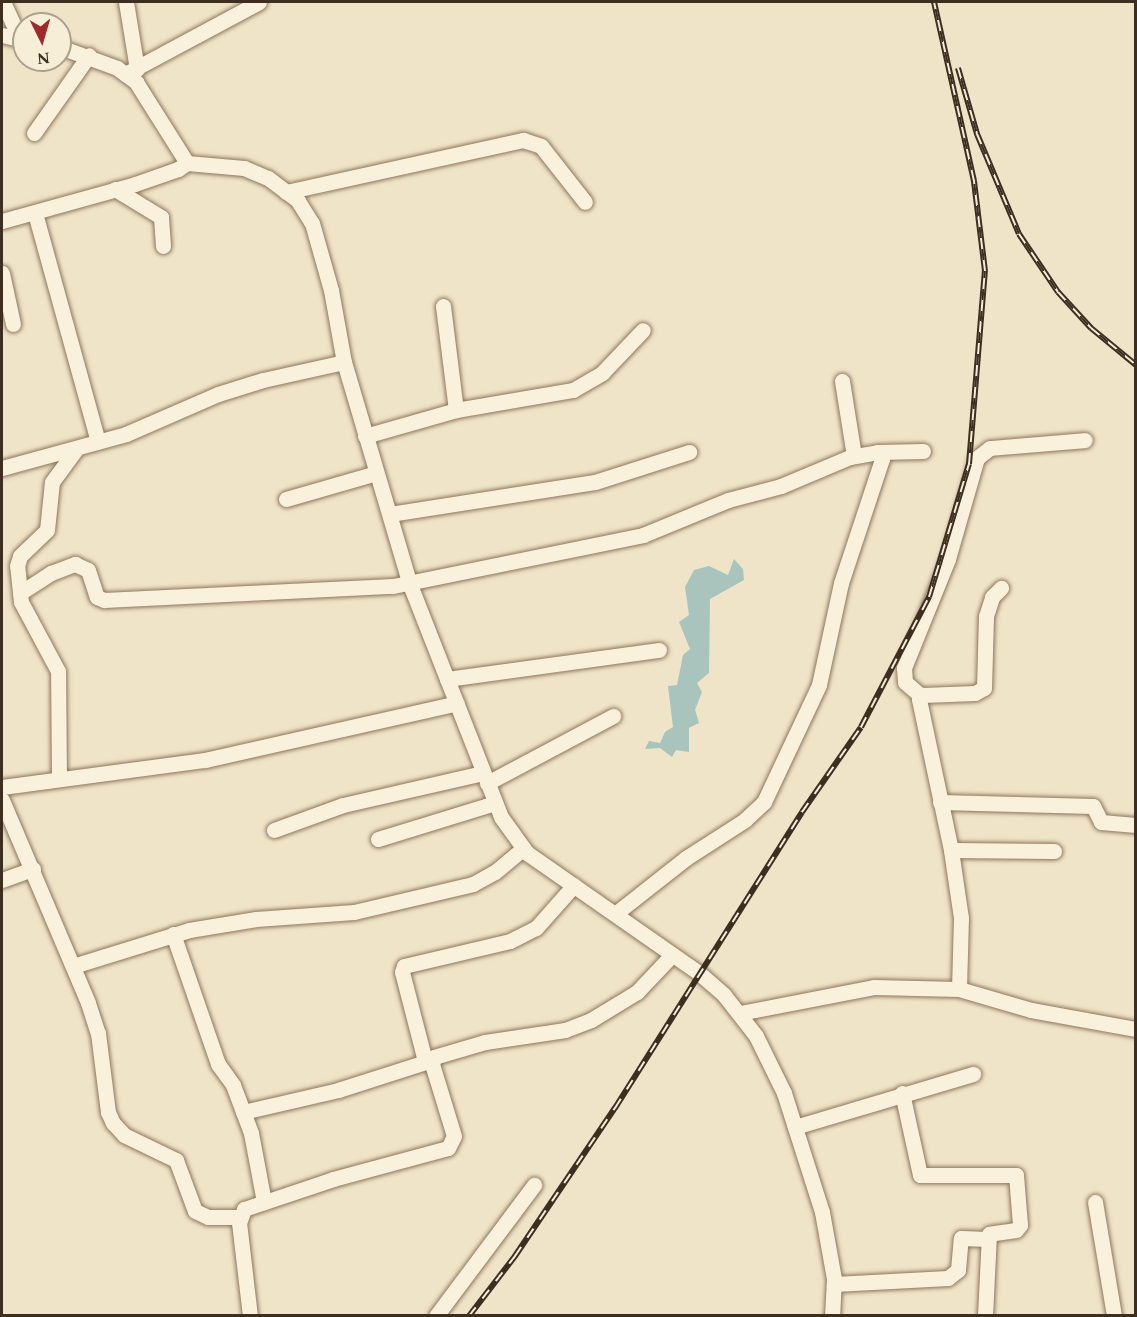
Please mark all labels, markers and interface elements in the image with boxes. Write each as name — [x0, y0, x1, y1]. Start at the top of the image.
north arrow — [12, 12, 72, 72]
text: N — [36, 45, 51, 70]

